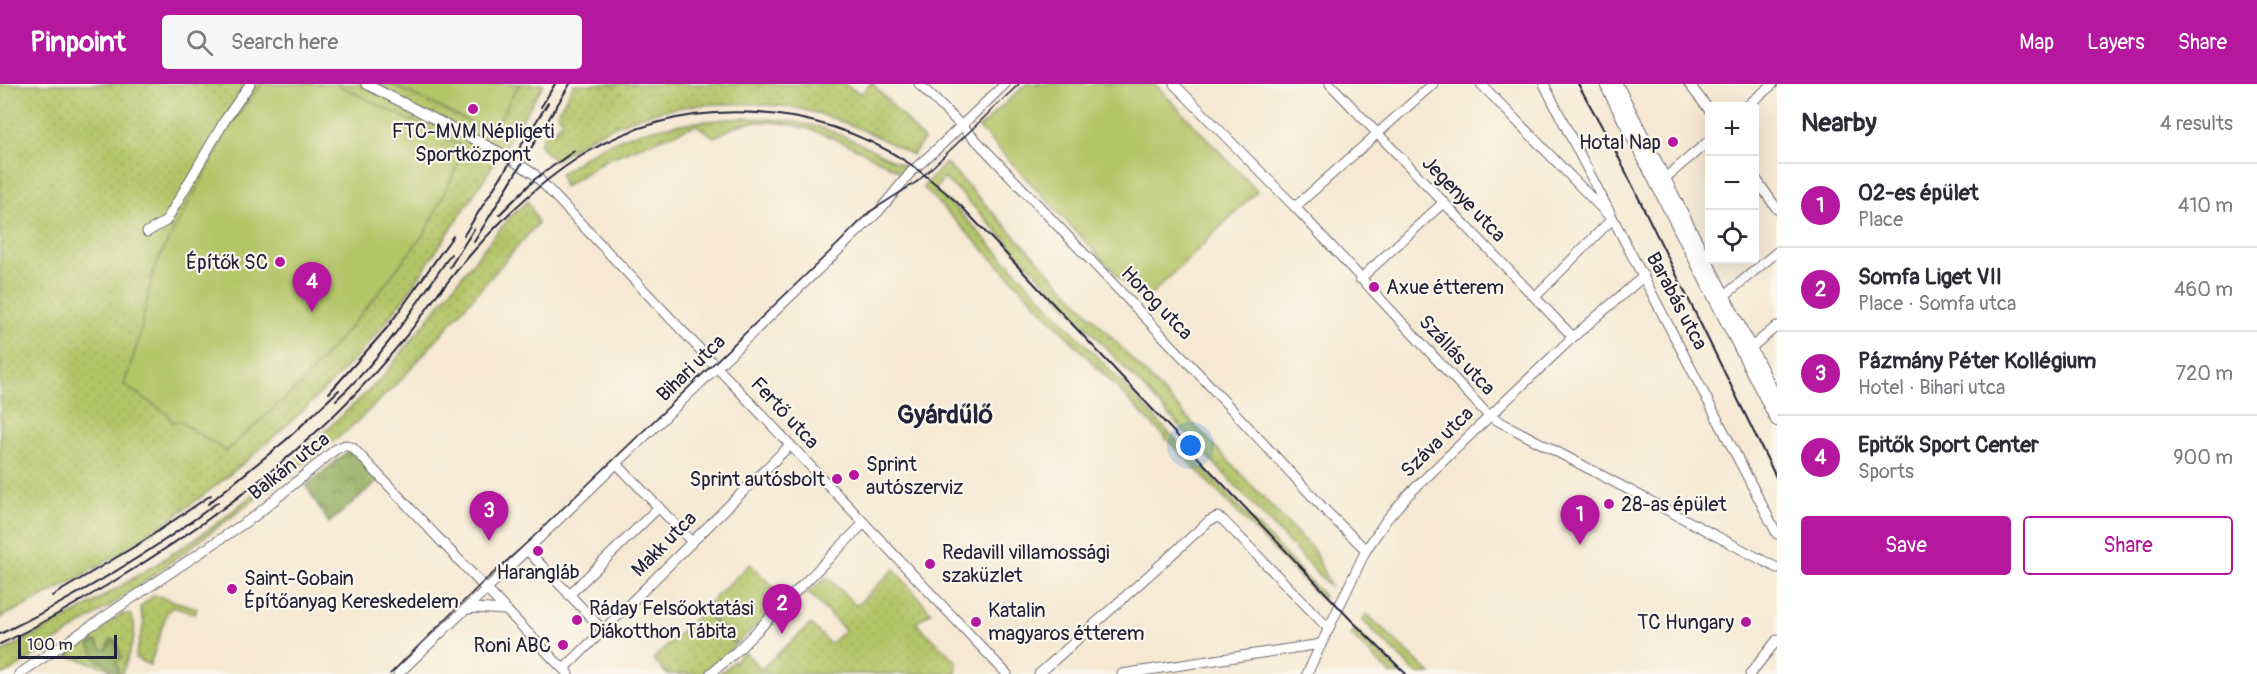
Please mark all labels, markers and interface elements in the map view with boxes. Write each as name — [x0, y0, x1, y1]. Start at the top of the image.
search box — [162, 15, 582, 69]
text: Pinpoint — [30, 25, 126, 60]
icon: search — [183, 26, 216, 59]
text: Search here — [231, 28, 338, 56]
text: Map — [2019, 29, 2054, 56]
text: Layers — [2087, 29, 2145, 56]
text: Share — [2178, 29, 2227, 56]
marker: FTC-MVM Népligeti Sportközpont — [466, 102, 480, 116]
map controls — [1705, 102, 1759, 264]
button: + — [1705, 102, 1759, 156]
text: Nearby — [1801, 107, 1877, 139]
text: 4 results — [2160, 111, 2233, 136]
place label: FTC-MVM Népligeti Sportközpont — [392, 119, 554, 167]
place label: Hotal Nap — [1579, 130, 1661, 155]
marker: Hotal Nap — [1666, 135, 1680, 149]
street label: Jegenye utca — [1417, 151, 1511, 247]
button: − — [1705, 156, 1759, 210]
text: 02-es épület — [1858, 179, 1979, 207]
text: 1 — [1817, 193, 1824, 218]
text: 410 m — [2178, 193, 2233, 218]
text: Place — [1858, 207, 1903, 232]
button: locate — [1705, 210, 1759, 264]
street label: Barabás utca — [1641, 248, 1713, 354]
place label: Építők SC — [186, 250, 268, 275]
marker: Építők SC — [273, 255, 287, 269]
street label: Horog utca — [1116, 261, 1198, 345]
pin: 4 — [292, 262, 332, 312]
text: Somfa Liget VII — [1858, 263, 2002, 291]
place label: Axue étterem — [1386, 275, 1504, 300]
text: 2 — [1815, 277, 1826, 302]
text: 460 m — [2174, 277, 2233, 302]
marker: Axue étterem — [1367, 280, 1381, 294]
text: Place · Somfa utca — [1858, 291, 2016, 316]
street label: Szállás utca — [1413, 309, 1501, 401]
street label: Bihari utca — [651, 329, 731, 407]
text: Pázmány Péter Kollégium — [1858, 347, 2096, 375]
text: 3 — [1815, 361, 1826, 386]
text: 720 m — [2175, 361, 2233, 386]
street label: Fertő utca — [745, 372, 825, 454]
text: Hotel · Bihari utca — [1858, 375, 2005, 400]
district label: Gyárdűlő — [897, 399, 993, 431]
street label: Száva utca — [1395, 401, 1479, 483]
street label: Balkán utca — [243, 427, 335, 505]
your location — [1176, 431, 1205, 460]
text: Epitők Sport Center — [1858, 431, 2039, 459]
text: 4 — [1815, 445, 1826, 470]
text: 900 m — [2173, 445, 2233, 470]
place label: Sprint autószerviz — [866, 452, 963, 500]
text: Sports — [1858, 459, 1914, 484]
place label: Sprint autósbolt — [690, 467, 826, 492]
marker: Sprint autószerviz — [847, 468, 861, 482]
marker: Sprint autósbolt — [830, 472, 844, 486]
pin: 3 — [470, 492, 508, 541]
place label: 28-as épület — [1621, 492, 1727, 517]
pin: 1 — [1560, 496, 1600, 545]
marker: 28-as épület — [1602, 497, 1616, 511]
street label: Makk utca — [626, 506, 702, 582]
button: Save — [1801, 516, 2011, 575]
button: Share — [2023, 516, 2233, 575]
place label: Redavill villamossági szaküzlet — [942, 540, 1110, 588]
marker: Harangláb — [531, 544, 545, 558]
marker: Redavill villamossági szaküzlet — [923, 557, 937, 571]
place label: Harangláb — [496, 560, 580, 585]
place label: Saint-Gobain Építőanyag Kereskedelem — [244, 566, 459, 614]
marker: Saint-Gobain Építőanyag Kereskedelem — [225, 582, 239, 596]
pin: 2 — [762, 584, 802, 634]
place label: Ráday Felsőoktatási Diákotthon Tábita — [589, 596, 754, 644]
place label: Katalin magyaros étterem — [988, 598, 1145, 646]
place label: TC Hungary — [1637, 610, 1734, 635]
marker: Ráday Felsőoktatási Diákotthon Tábita — [570, 613, 584, 627]
marker: Katalin magyaros étterem — [969, 615, 983, 629]
marker: TC Hungary — [1739, 615, 1753, 629]
scale bar — [18, 632, 117, 660]
place label: Roni ABC — [474, 633, 551, 658]
text: 100 m — [27, 635, 73, 655]
marker: Roni ABC — [556, 638, 570, 652]

